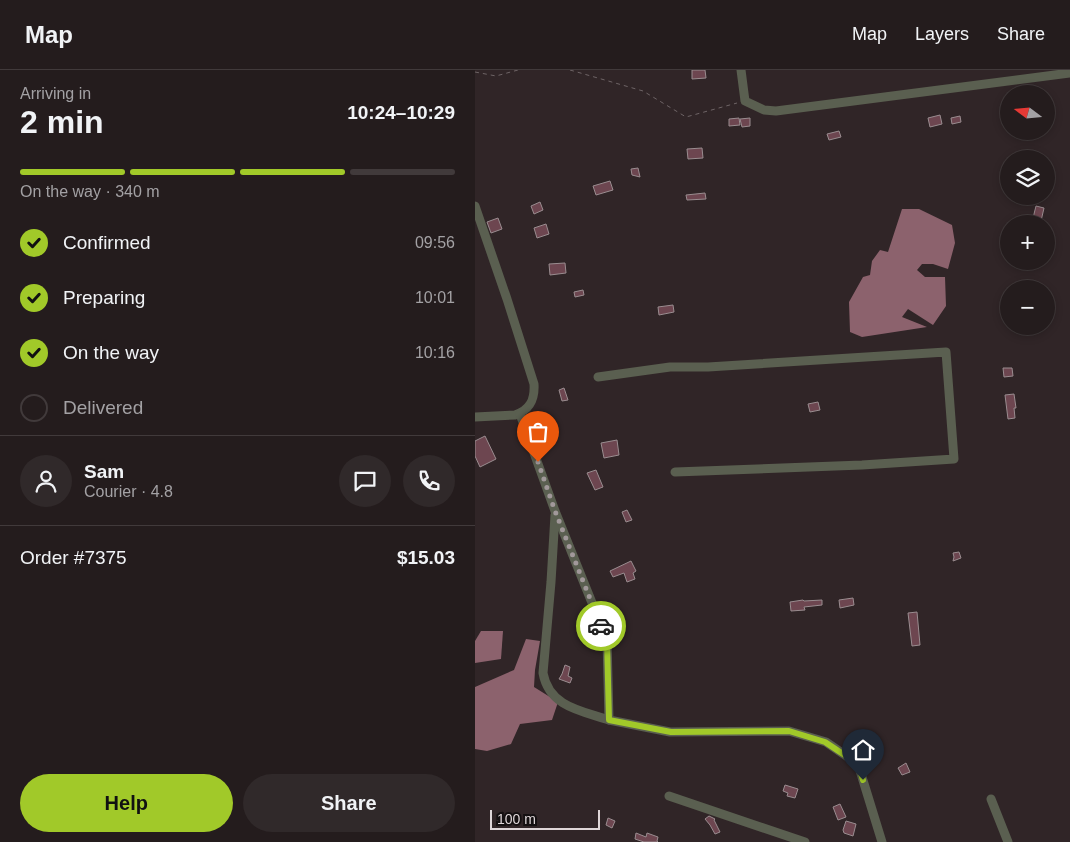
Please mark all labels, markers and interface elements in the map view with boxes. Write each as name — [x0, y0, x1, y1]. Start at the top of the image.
text: Map — [25, 21, 73, 48]
text: Map — [852, 24, 887, 44]
text: Layers — [915, 24, 969, 44]
text: Share — [997, 24, 1045, 44]
text: Arriving in — [20, 85, 91, 102]
north arrow — [1000, 85, 1055, 140]
map controls — [1000, 85, 1055, 335]
text: 10:24–10:29 — [347, 102, 455, 123]
text: 2 min — [20, 104, 104, 140]
button: layers — [1000, 150, 1055, 205]
text: On the way · 340 m — [20, 183, 160, 200]
button: + — [1000, 215, 1055, 270]
icon: check — [20, 229, 48, 257]
text: Confirmed — [63, 232, 151, 253]
text: 09:56 — [415, 234, 455, 251]
button: − — [1000, 280, 1055, 335]
icon: check — [20, 284, 48, 312]
text: Preparing — [63, 287, 145, 308]
text: 10:01 — [415, 289, 455, 306]
icon: check — [20, 339, 48, 367]
text: On the way — [63, 342, 159, 363]
text: 10:16 — [415, 344, 455, 361]
text: Delivered — [63, 397, 143, 418]
pin — [517, 411, 559, 462]
icon: bag — [524, 418, 552, 446]
button: person — [20, 455, 72, 507]
button: chat — [339, 455, 391, 507]
button: phone — [403, 455, 455, 507]
text: Sam — [84, 461, 124, 482]
text: Courier · 4.8 — [84, 483, 173, 500]
text: Order #7375 — [20, 547, 127, 568]
text: $15.03 — [397, 547, 455, 568]
courier — [576, 601, 626, 651]
icon: car — [587, 612, 615, 640]
pin — [842, 729, 884, 780]
icon: home — [849, 736, 877, 764]
button: Help — [20, 774, 233, 832]
button: Share — [243, 774, 455, 832]
scale bar — [490, 807, 600, 830]
text: 100 m — [497, 811, 536, 827]

